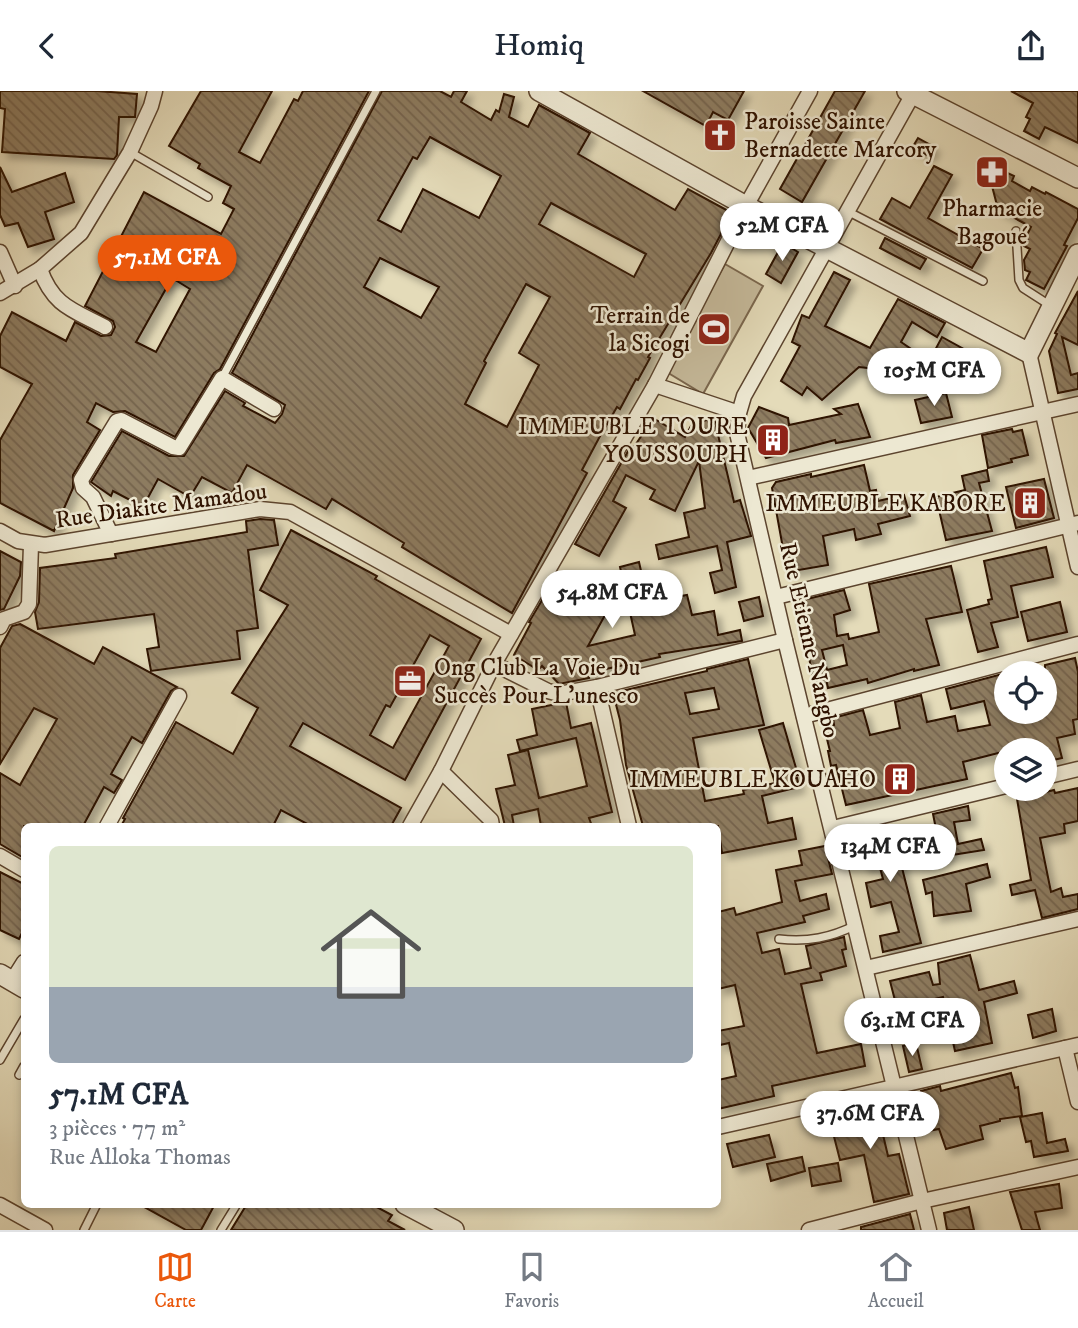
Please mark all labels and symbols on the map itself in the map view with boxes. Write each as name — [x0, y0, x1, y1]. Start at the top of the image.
place label: Paroisse Sainte Bernadette Marcory — [744, 107, 937, 165]
church icon: Paroisse Sainte Bernadette Marcory — [701, 116, 739, 154]
pharmacy icon: Pharmacie Bagoué — [973, 153, 1011, 191]
place label: Pharmacie Bagoué — [942, 194, 1042, 252]
pin: 52M CFA — [717, 204, 847, 263]
pin: 57.1M CFA — [87, 235, 247, 295]
place label: Terrain de la Sicogi — [590, 301, 690, 359]
sports icon: Terrain de la Sicogi — [695, 310, 733, 348]
pin: 105M CFA — [862, 349, 1006, 408]
place label: IMMEUBLE TOURE YOUSSOUPH — [518, 412, 748, 470]
building icon: IMMEUBLE TOURE YOUSSOUPH — [754, 421, 792, 459]
street label: Rue Diakite Mamadou — [53, 476, 269, 536]
building icon: IMMEUBLE KABORE — [1011, 484, 1049, 522]
place label: IMMEUBLE KABORE — [765, 489, 1006, 519]
street label: Rue Etienne Nangbo — [772, 539, 846, 741]
pin: 54.8M CFA — [532, 571, 692, 630]
place label: Ong Club La Voie Du Succès Pour L'unesco — [434, 653, 640, 711]
office icon: Ong Club La Voie Du Succès Pour L'unesco — [391, 662, 429, 700]
building icon: IMMEUBLE KOUAHO — [881, 760, 919, 798]
place label: IMMEUBLE KOUAHO — [629, 765, 876, 795]
pin: 134M CFA — [818, 825, 962, 884]
pin: 63.1M CFA — [832, 999, 992, 1058]
pin: 37.6M CFA — [790, 1091, 950, 1151]

